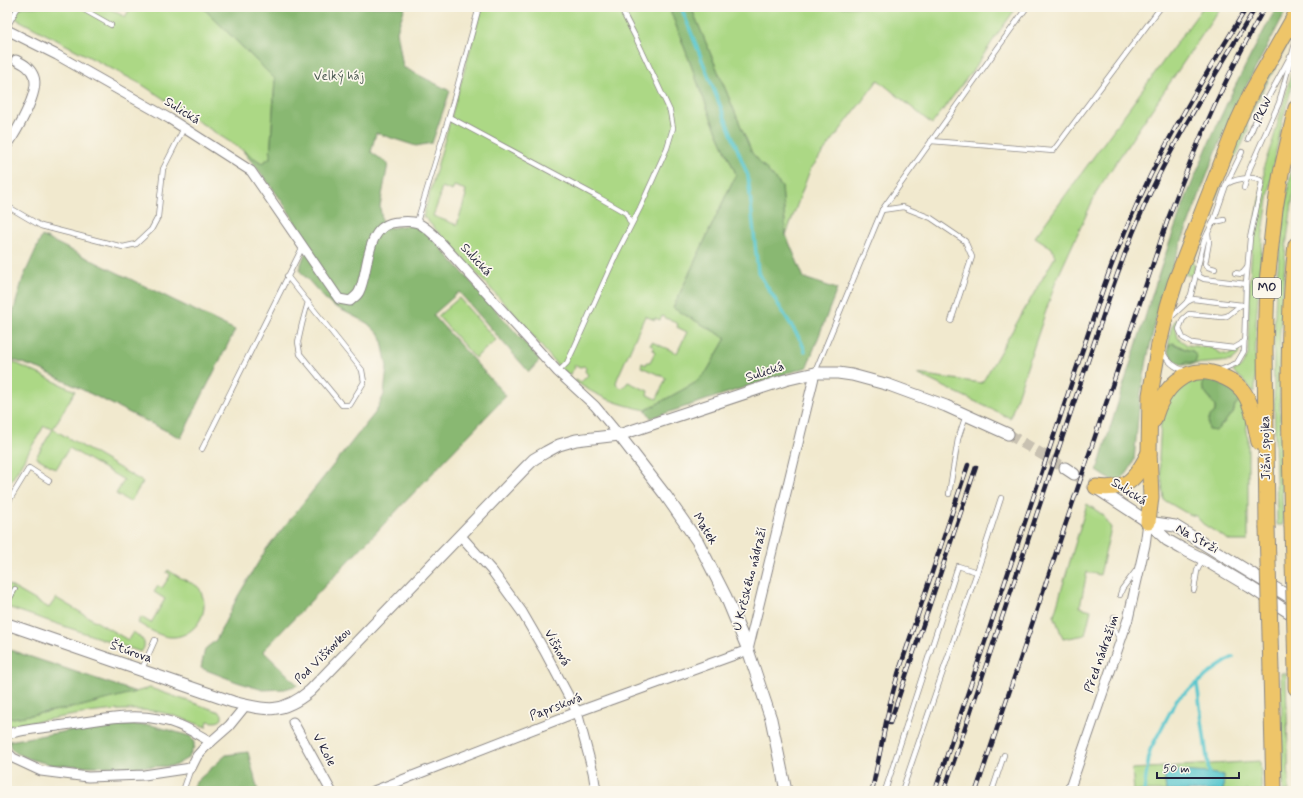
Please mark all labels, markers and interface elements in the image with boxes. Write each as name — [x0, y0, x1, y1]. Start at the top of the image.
park label: Velký háj — [314, 68, 364, 85]
street label: Sulická — [161, 93, 203, 129]
street label: PKW — [1250, 94, 1276, 126]
street label: Sulická — [456, 240, 496, 280]
road number: MO — [1253, 278, 1281, 298]
street label: Sulická — [744, 358, 786, 386]
street label: Jižní spojka — [1257, 416, 1275, 480]
street label: Sulická — [1108, 474, 1150, 510]
street label: Matek — [689, 510, 722, 549]
street label: Na Strži — [1173, 520, 1221, 558]
street label: U Krčského nádraží — [729, 525, 771, 633]
street label: Před nádražím — [1081, 613, 1123, 695]
street label: Pod Višňovkou — [291, 624, 355, 688]
street label: Višňová — [540, 626, 574, 670]
street label: Štúrova — [108, 637, 155, 667]
street label: Paprsková — [527, 689, 585, 725]
street label: V Kole — [308, 731, 340, 770]
scale bar — [1157, 754, 1239, 780]
text: 50 m — [1163, 761, 1190, 777]

